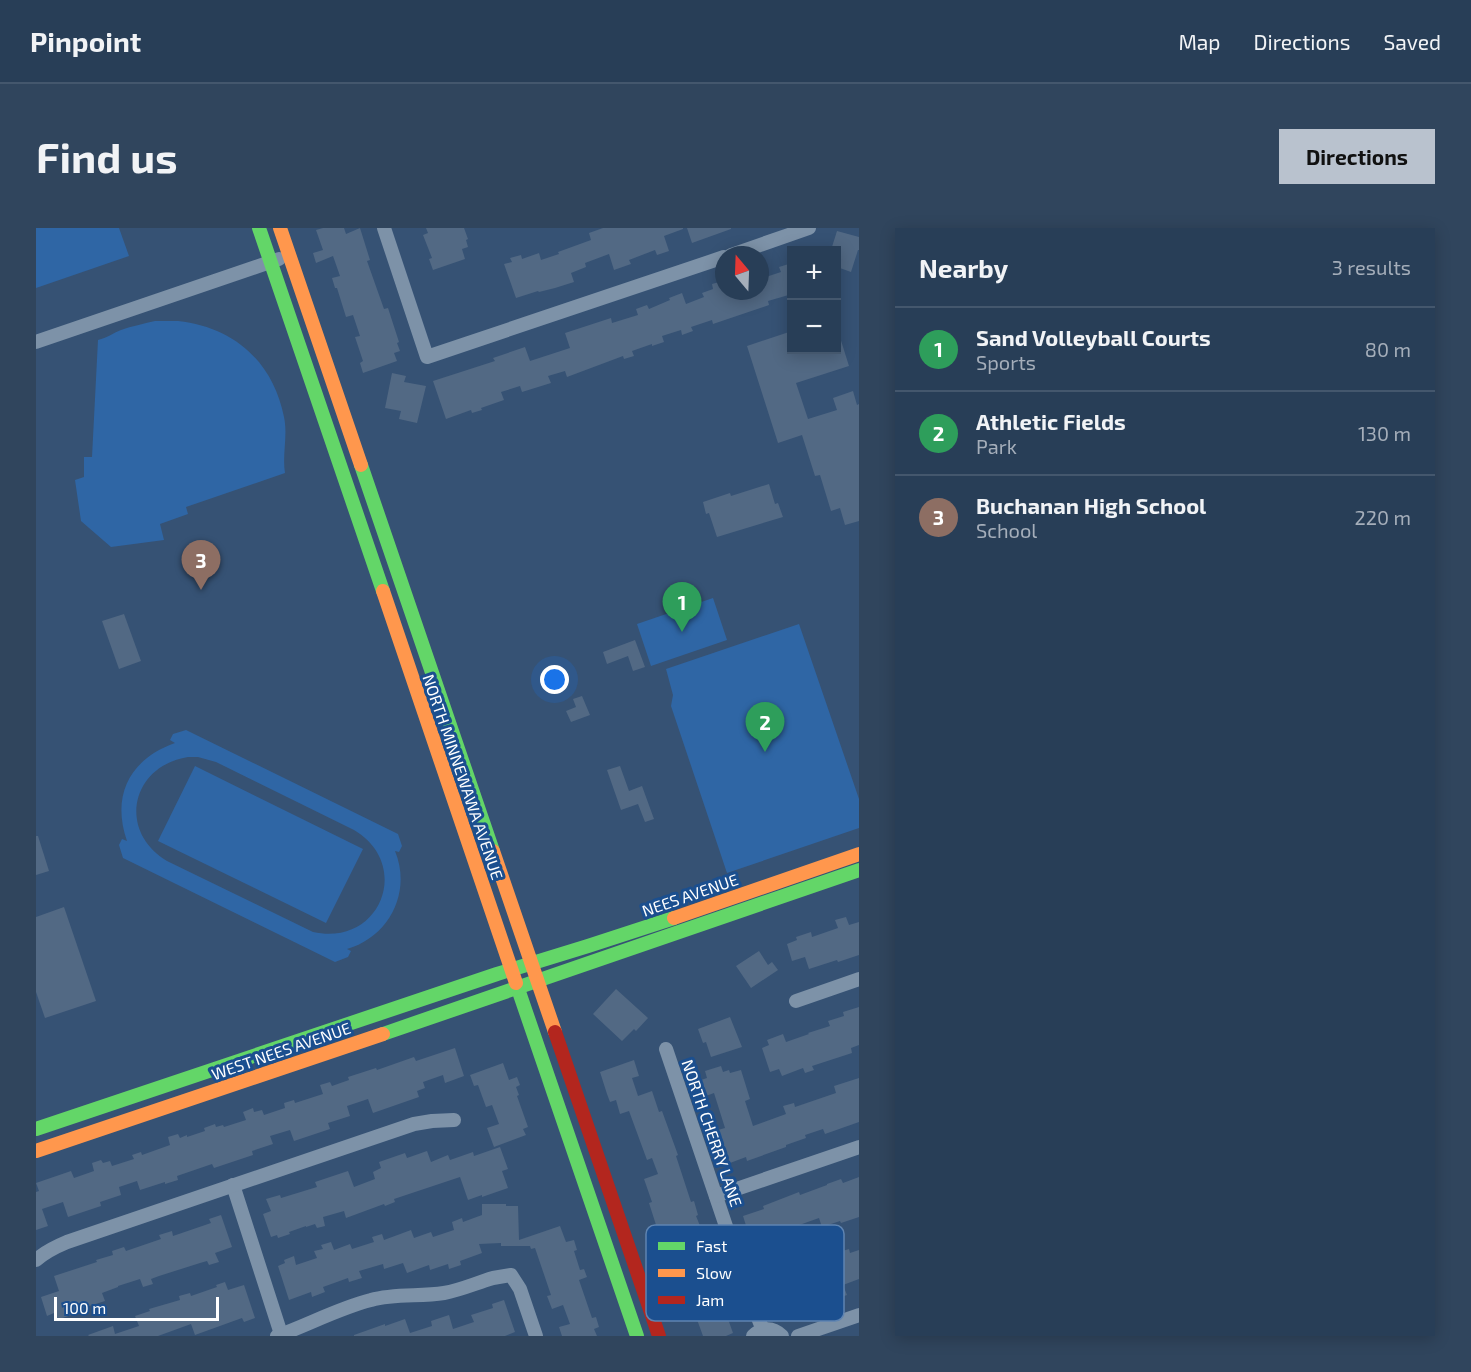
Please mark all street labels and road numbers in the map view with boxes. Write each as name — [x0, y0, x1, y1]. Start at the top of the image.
street label: NORTH MINNEWAWA AVENUE — [419, 672, 508, 882]
street label: NEES AVENUE — [639, 869, 740, 920]
street label: WEST NEES AVENUE — [209, 1018, 353, 1083]
street label: NORTH CHERRY LANE — [678, 1057, 747, 1209]

